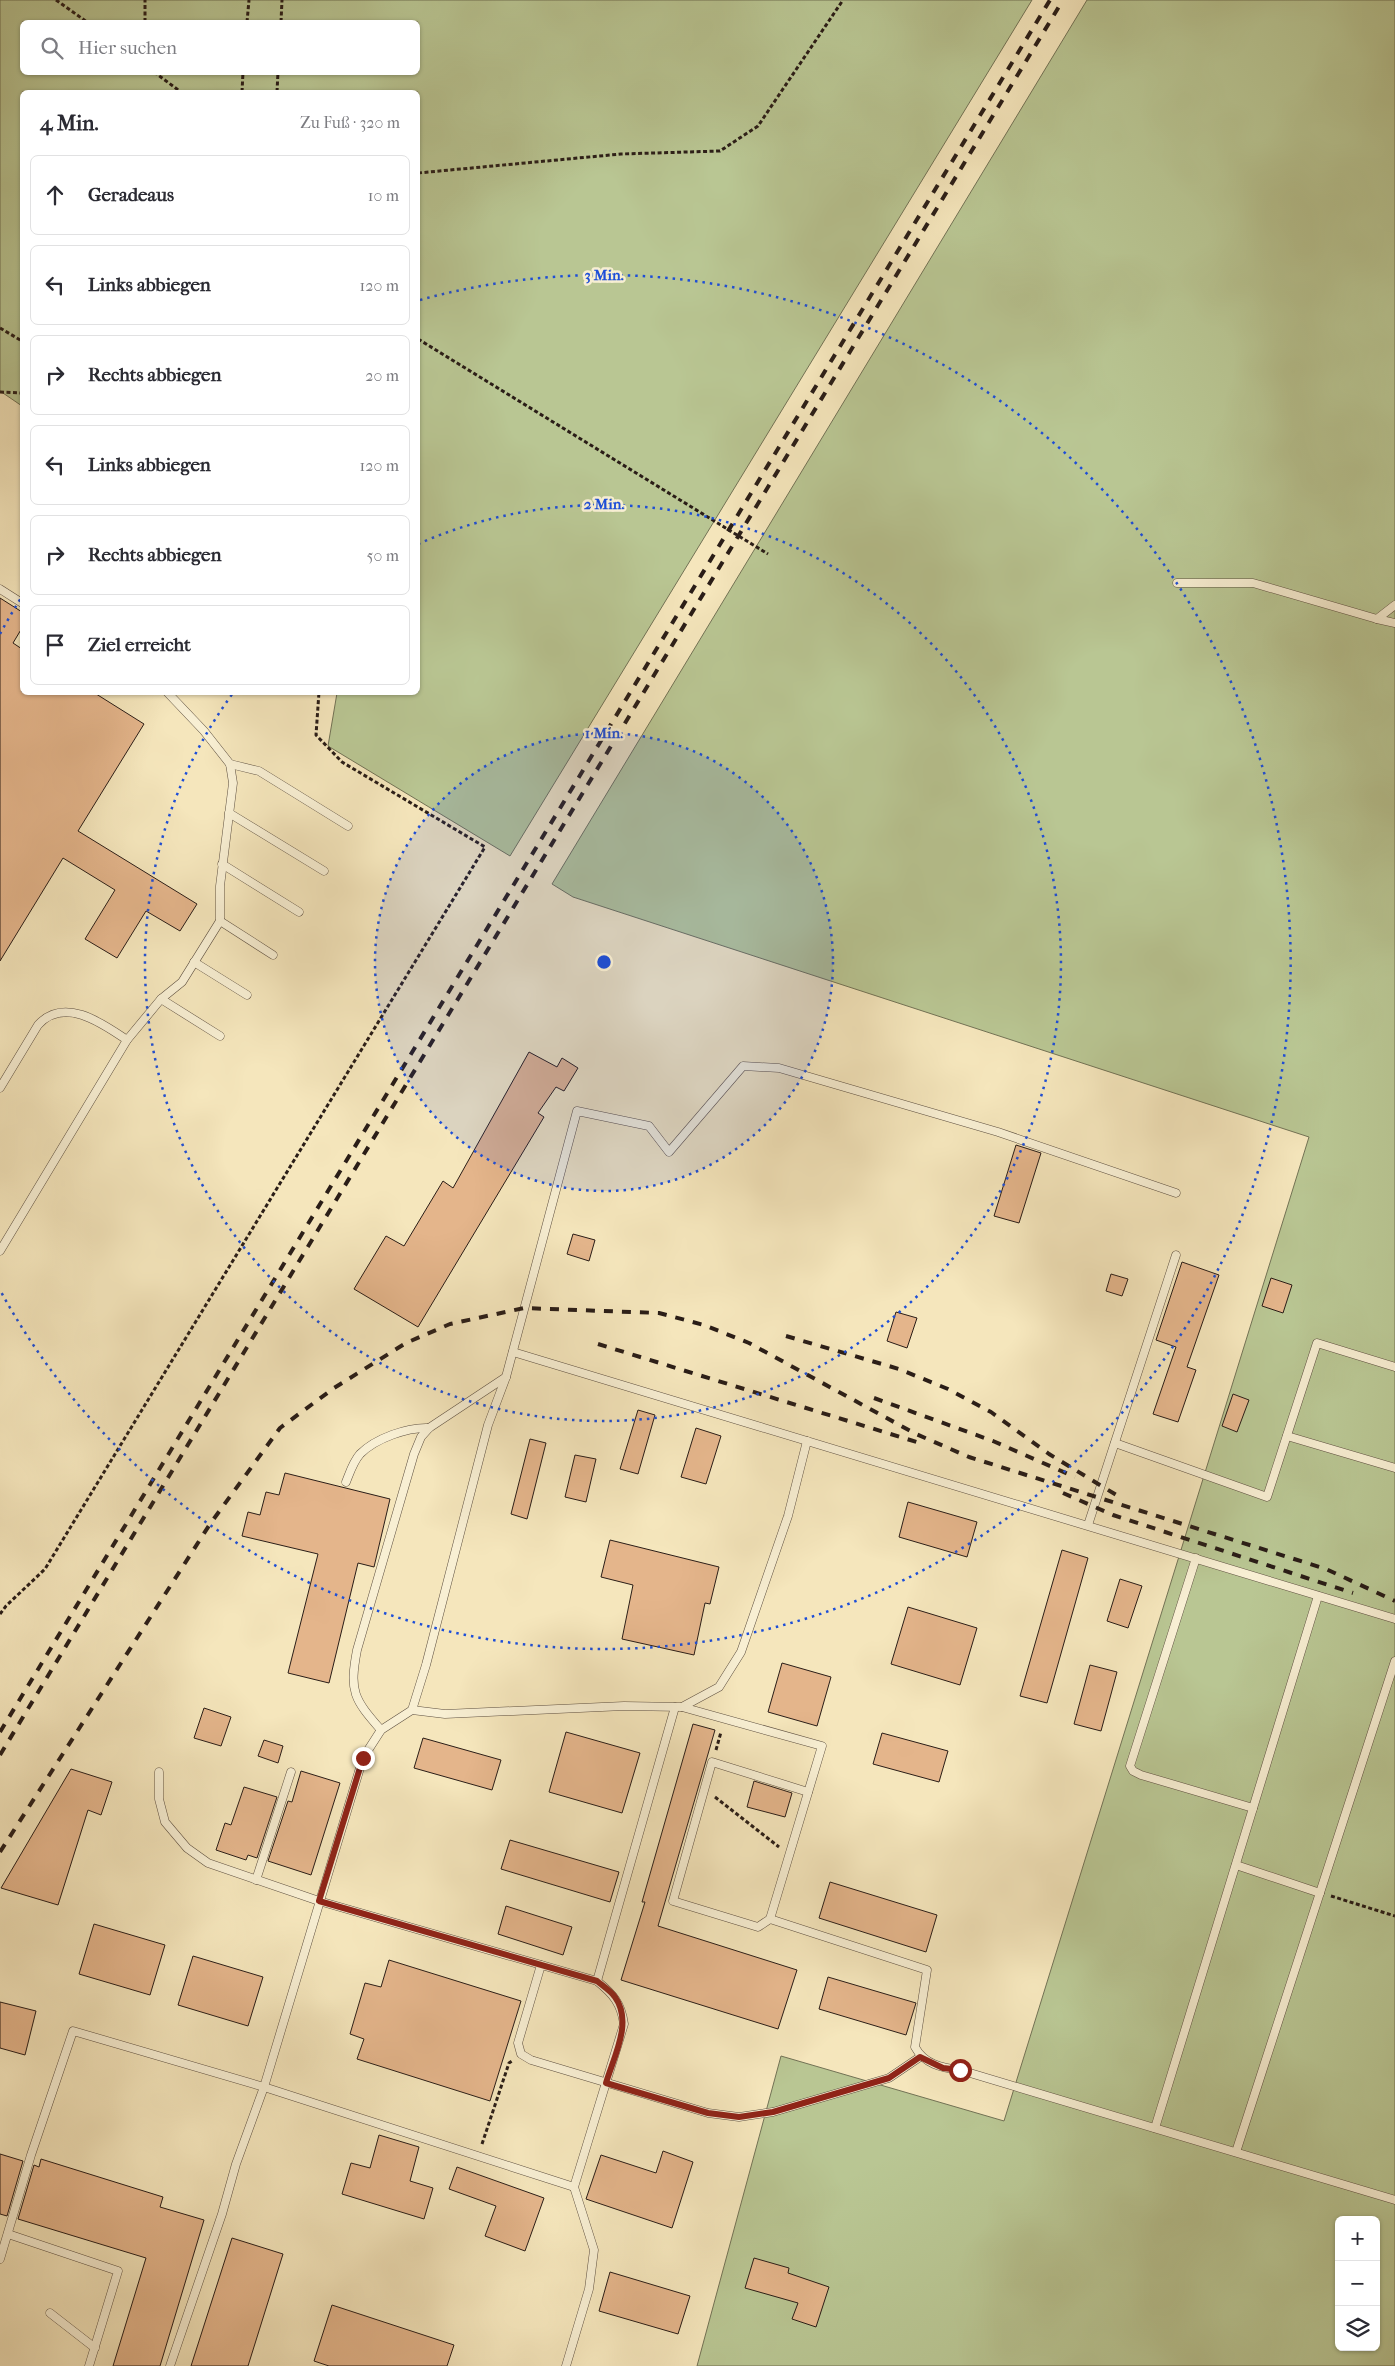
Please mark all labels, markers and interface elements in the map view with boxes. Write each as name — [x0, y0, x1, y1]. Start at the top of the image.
search box — [20, 20, 420, 75]
icon: search — [38, 34, 66, 62]
text: Hier suchen — [78, 37, 177, 59]
text: 4 Min. — [40, 111, 99, 135]
text: Zu Fuß · 320 m — [300, 113, 400, 132]
icon: ahead — [41, 181, 69, 209]
text: Geradeaus — [88, 184, 174, 206]
text: 10 m — [368, 186, 399, 205]
text: 3 Min. — [584, 266, 624, 284]
icon: left — [41, 271, 69, 299]
text: Links abbiegen — [88, 274, 211, 296]
text: 120 m — [360, 276, 399, 295]
icon: right — [41, 361, 69, 389]
text: Rechts abbiegen — [88, 364, 222, 386]
text: 20 m — [365, 366, 399, 385]
icon: left — [41, 451, 69, 479]
text: Links abbiegen — [88, 454, 211, 476]
text: 120 m — [360, 456, 399, 475]
text: 2 Min. — [584, 495, 624, 513]
icon: right — [41, 541, 69, 569]
text: Rechts abbiegen — [88, 544, 222, 566]
text: 50 m — [367, 546, 399, 565]
icon: arrive — [41, 631, 69, 659]
text: Ziel erreicht — [88, 634, 191, 656]
text: 1 Min. — [585, 724, 623, 742]
centre of rings — [595, 953, 613, 971]
route end — [352, 1747, 375, 1770]
route start — [949, 2059, 972, 2082]
map controls — [1335, 2216, 1380, 2351]
button: + — [1335, 2216, 1380, 2261]
button: − — [1335, 2261, 1380, 2306]
button: layers — [1335, 2306, 1380, 2351]

